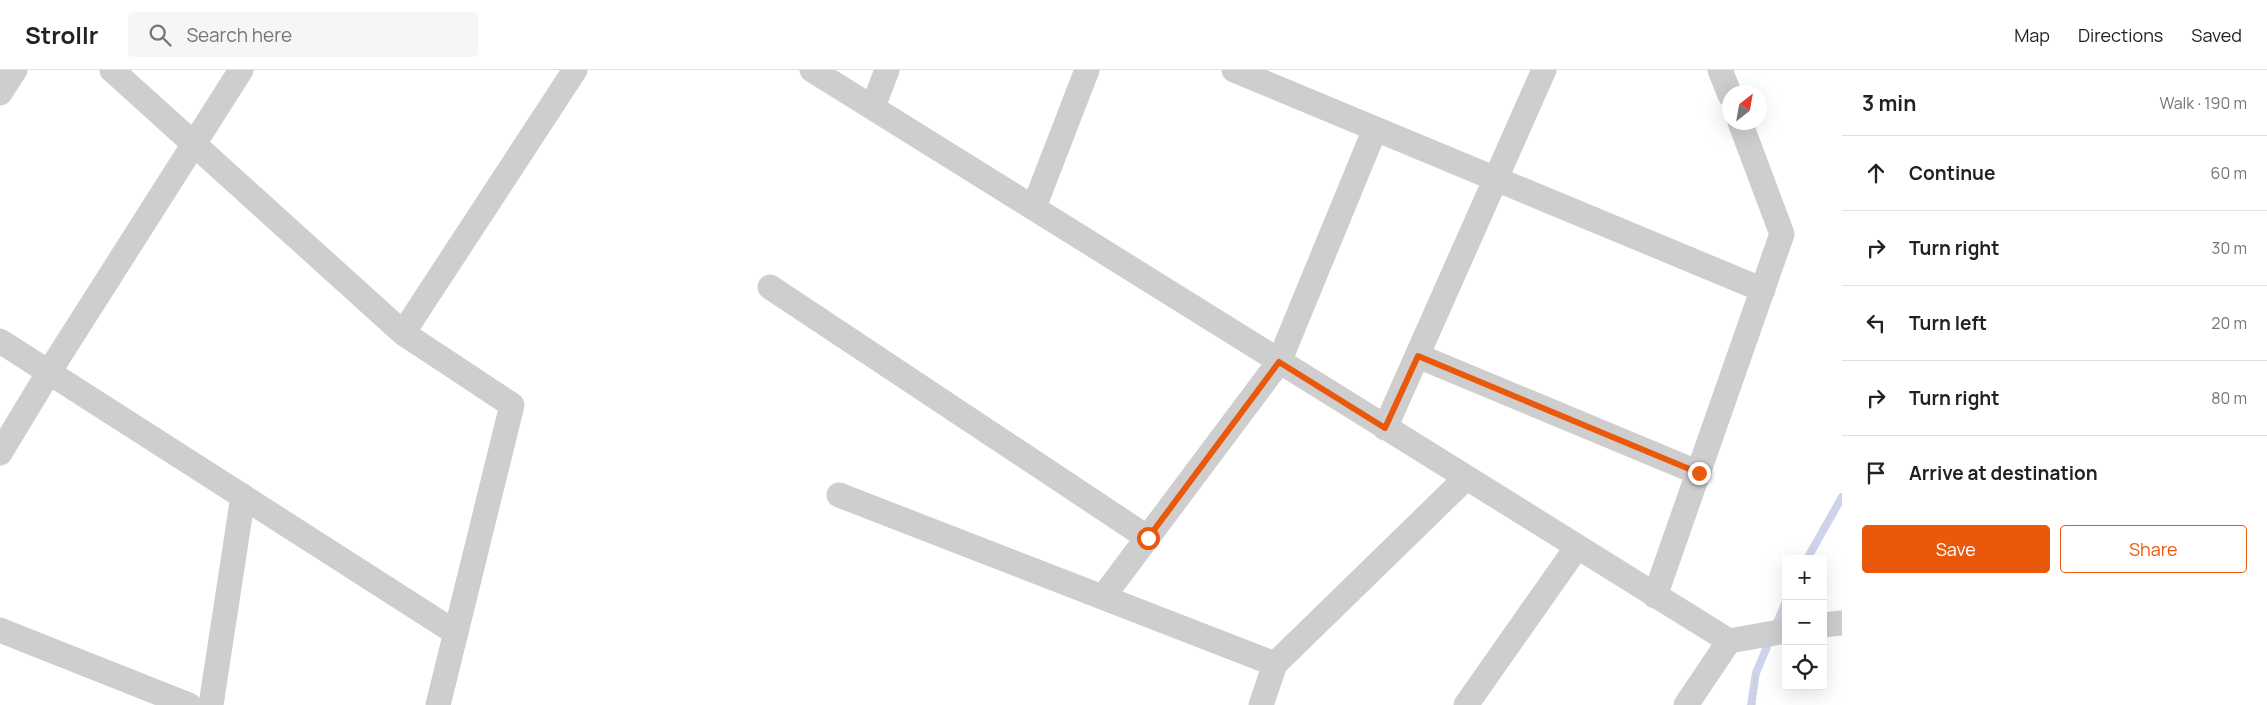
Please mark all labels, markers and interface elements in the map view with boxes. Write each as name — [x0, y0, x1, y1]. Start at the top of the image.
search box — [128, 12, 478, 57]
text: Strollr — [25, 18, 98, 51]
icon: search — [146, 21, 174, 49]
text: Search here — [186, 22, 292, 48]
text: Map — [2014, 23, 2050, 47]
text: Directions — [2078, 23, 2163, 47]
text: Saved — [2191, 23, 2242, 47]
north arrow — [1722, 85, 1767, 130]
text: 3 min — [1862, 89, 1916, 117]
text: Walk · 190 m — [2159, 92, 2247, 114]
icon: ahead — [1862, 159, 1890, 187]
text: Continue — [1909, 160, 1995, 186]
text: 60 m — [2211, 162, 2247, 184]
icon: right — [1862, 234, 1890, 262]
text: Turn right — [1909, 235, 1999, 261]
text: 30 m — [2212, 237, 2247, 259]
icon: left — [1862, 309, 1890, 337]
text: Turn left — [1909, 310, 1987, 336]
text: 20 m — [2211, 312, 2247, 334]
icon: right — [1862, 384, 1890, 412]
text: Turn right — [1909, 385, 1999, 411]
text: 80 m — [2211, 387, 2247, 409]
icon: arrive — [1862, 459, 1890, 487]
text: Arrive at destination — [1909, 460, 2098, 486]
route end — [1688, 462, 1711, 485]
button: Save — [1862, 525, 2050, 573]
button: Share — [2060, 525, 2247, 573]
route start — [1137, 527, 1160, 550]
map controls — [1782, 555, 1827, 690]
button: + — [1782, 555, 1827, 600]
button: − — [1782, 600, 1827, 645]
button: locate — [1782, 645, 1827, 690]

